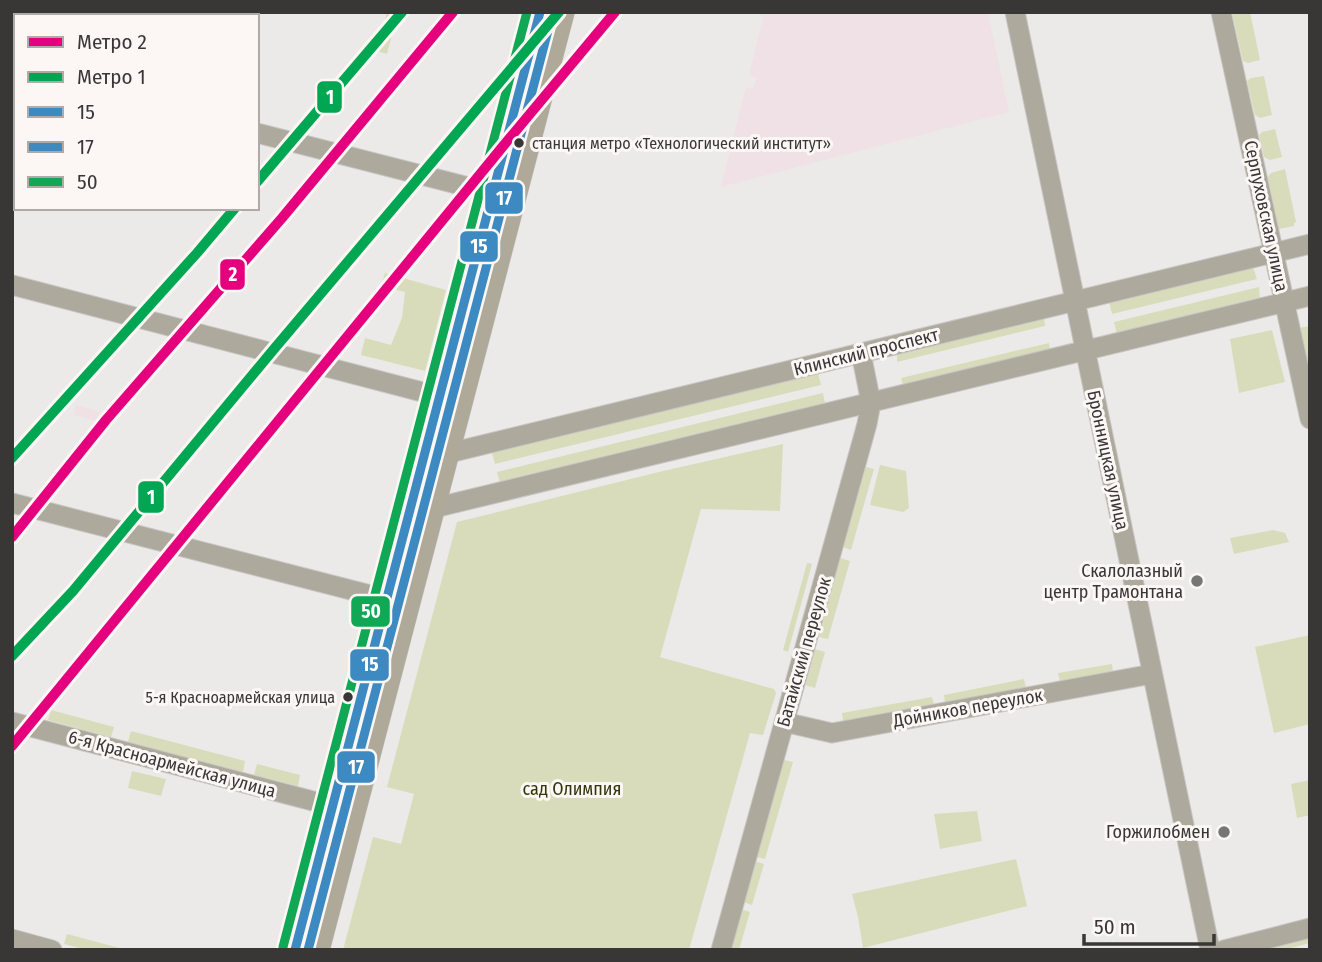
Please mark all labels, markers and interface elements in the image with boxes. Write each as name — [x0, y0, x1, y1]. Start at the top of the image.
legend — [14, 14, 259, 210]
text: Метро 2 — [77, 29, 147, 55]
text: Метро 1 — [77, 64, 146, 90]
line badge: 1 — [316, 80, 343, 114]
text: 1 — [326, 86, 334, 109]
text: 15 — [77, 99, 95, 125]
text: 17 — [77, 134, 94, 160]
place label: станция метро «Технологический институт» — [532, 134, 831, 153]
marker: станция метро «Технологический институт» — [512, 136, 526, 150]
street label: Серпуховская улица — [1239, 138, 1293, 294]
text: 50 — [77, 169, 98, 195]
line badge: 17 — [484, 181, 524, 215]
text: 17 — [496, 187, 512, 210]
line badge: 15 — [459, 230, 499, 263]
text: 15 — [470, 235, 488, 258]
line badge: 2 — [219, 258, 246, 291]
text: 2 — [228, 263, 238, 286]
street label: Клинский проспект — [791, 323, 941, 381]
street label: Бронницкая улица — [1082, 388, 1134, 532]
line badge: 1 — [137, 480, 165, 514]
text: 1 — [147, 486, 155, 509]
place label: Скалолазный центр Трамонтана — [1044, 560, 1183, 603]
marker: Скалолазный центр Трамонтана — [1189, 573, 1205, 589]
street label: Батайский переулок — [772, 574, 836, 729]
line badge: 50 — [350, 595, 391, 628]
text: 50 — [361, 600, 381, 623]
line badge: 15 — [349, 648, 390, 682]
text: 15 — [361, 653, 379, 676]
street label: Дойников переулок — [891, 684, 1045, 732]
place label: 5-я Красноармейская улица — [146, 688, 335, 707]
marker: 5-я Красноармейская улица — [341, 690, 355, 704]
street label: 6-я Красноармейская улица — [66, 726, 278, 802]
line badge: 17 — [336, 750, 376, 784]
text: 17 — [348, 756, 364, 779]
park label: сад Олимпия — [523, 778, 621, 800]
place label: Горжилобмен — [1106, 821, 1210, 843]
marker: Горжилобмен — [1216, 824, 1232, 840]
scale bar — [1084, 902, 1214, 946]
text: 50 m — [1094, 914, 1136, 940]

